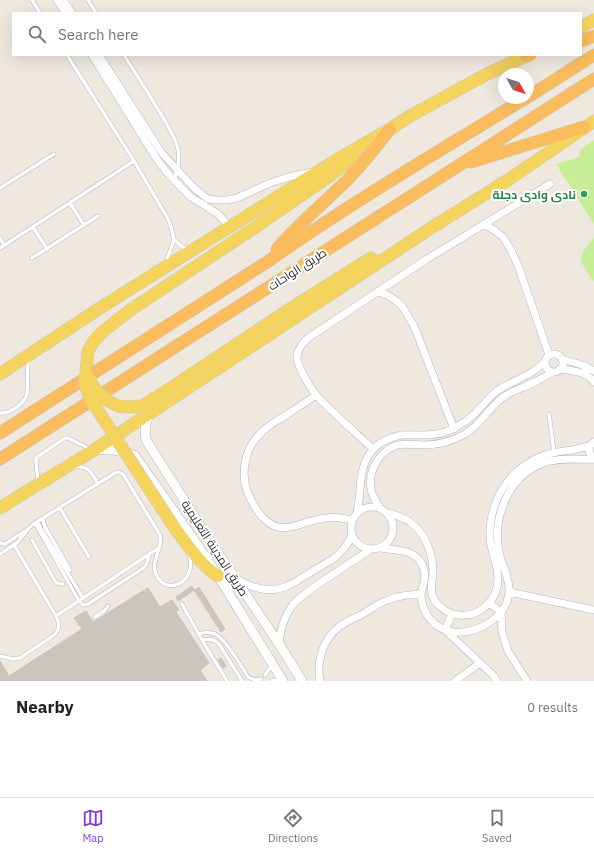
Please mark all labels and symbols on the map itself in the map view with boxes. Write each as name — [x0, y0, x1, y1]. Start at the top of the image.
north arrow — [498, 68, 534, 104]
place label: نادى وادى دجلة — [493, 187, 576, 203]
marker: نادى وادى دجلة — [579, 189, 589, 199]
street label: طريق الواحات — [265, 245, 329, 293]
street label: طريق المدينة التعليمية — [178, 497, 252, 599]

